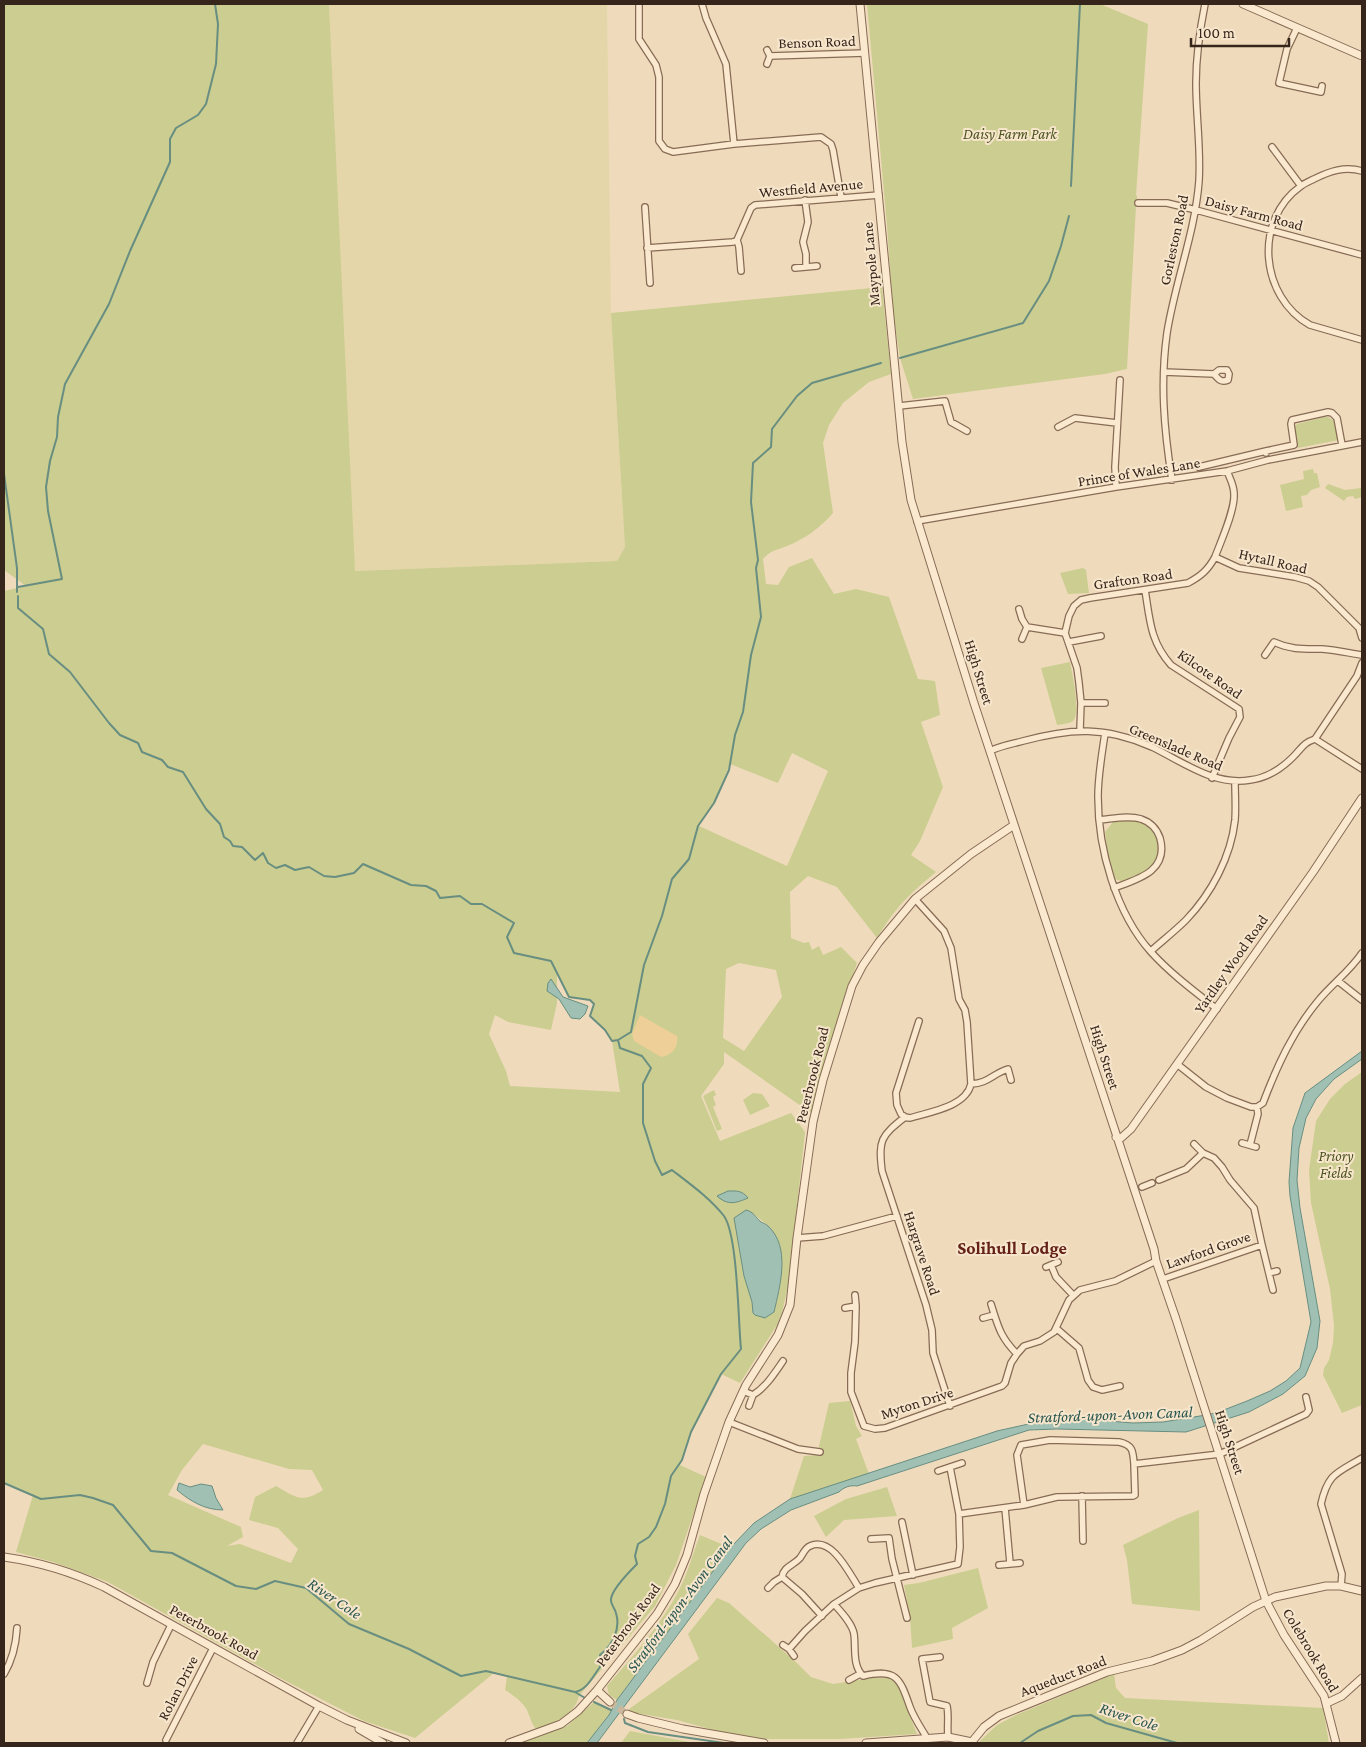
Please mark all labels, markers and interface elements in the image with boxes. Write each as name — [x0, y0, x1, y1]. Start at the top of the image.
scale bar — [1191, 15, 1288, 47]
text: 100 m — [1198, 25, 1235, 41]
street label: Benson Road — [778, 33, 856, 51]
park label: Daisy Farm Park — [963, 126, 1058, 143]
street label: Westfield Avenue — [758, 175, 864, 201]
street label: Daisy Farm Road — [1203, 192, 1305, 235]
street label: Gorleston Road — [1157, 193, 1191, 287]
street label: Maypole Lane — [859, 221, 884, 307]
street label: Prince of Wales Lane — [1077, 454, 1202, 490]
street label: Hytall Road — [1237, 545, 1309, 578]
street label: Grafton Road — [1093, 566, 1174, 592]
street label: High Street — [961, 638, 997, 708]
street label: Kilcote Road — [1175, 646, 1245, 702]
street label: Greenslade Road — [1127, 720, 1225, 774]
street label: Yardley Wood Road — [1191, 912, 1272, 1017]
street label: High Street — [1086, 1023, 1123, 1093]
street label: Peterbrook Road — [792, 1025, 832, 1125]
park label: Priory Fields — [1318, 1148, 1354, 1181]
street label: Hargrave Road — [900, 1209, 943, 1298]
street label: Lawford Grove — [1164, 1228, 1253, 1272]
district label: Solihull Lodge — [957, 1238, 1067, 1258]
street label: Myton Drive — [879, 1384, 956, 1423]
water label: Stratford-upon-Avon Canal — [1027, 1403, 1194, 1427]
street label: High Street — [1211, 1408, 1248, 1478]
water label: Stratford-upon-Avon Canal — [623, 1532, 737, 1676]
water label: River Cole — [305, 1574, 365, 1622]
street label: Peterbrook Road — [593, 1580, 663, 1670]
street label: Peterbrook Road — [167, 1601, 261, 1663]
street label: Colebrook Road — [1280, 1605, 1342, 1695]
street label: Aqueduct Road — [1018, 1652, 1109, 1701]
street label: Rolan Drive — [155, 1653, 201, 1723]
water label: River Cole — [1097, 1699, 1160, 1734]

